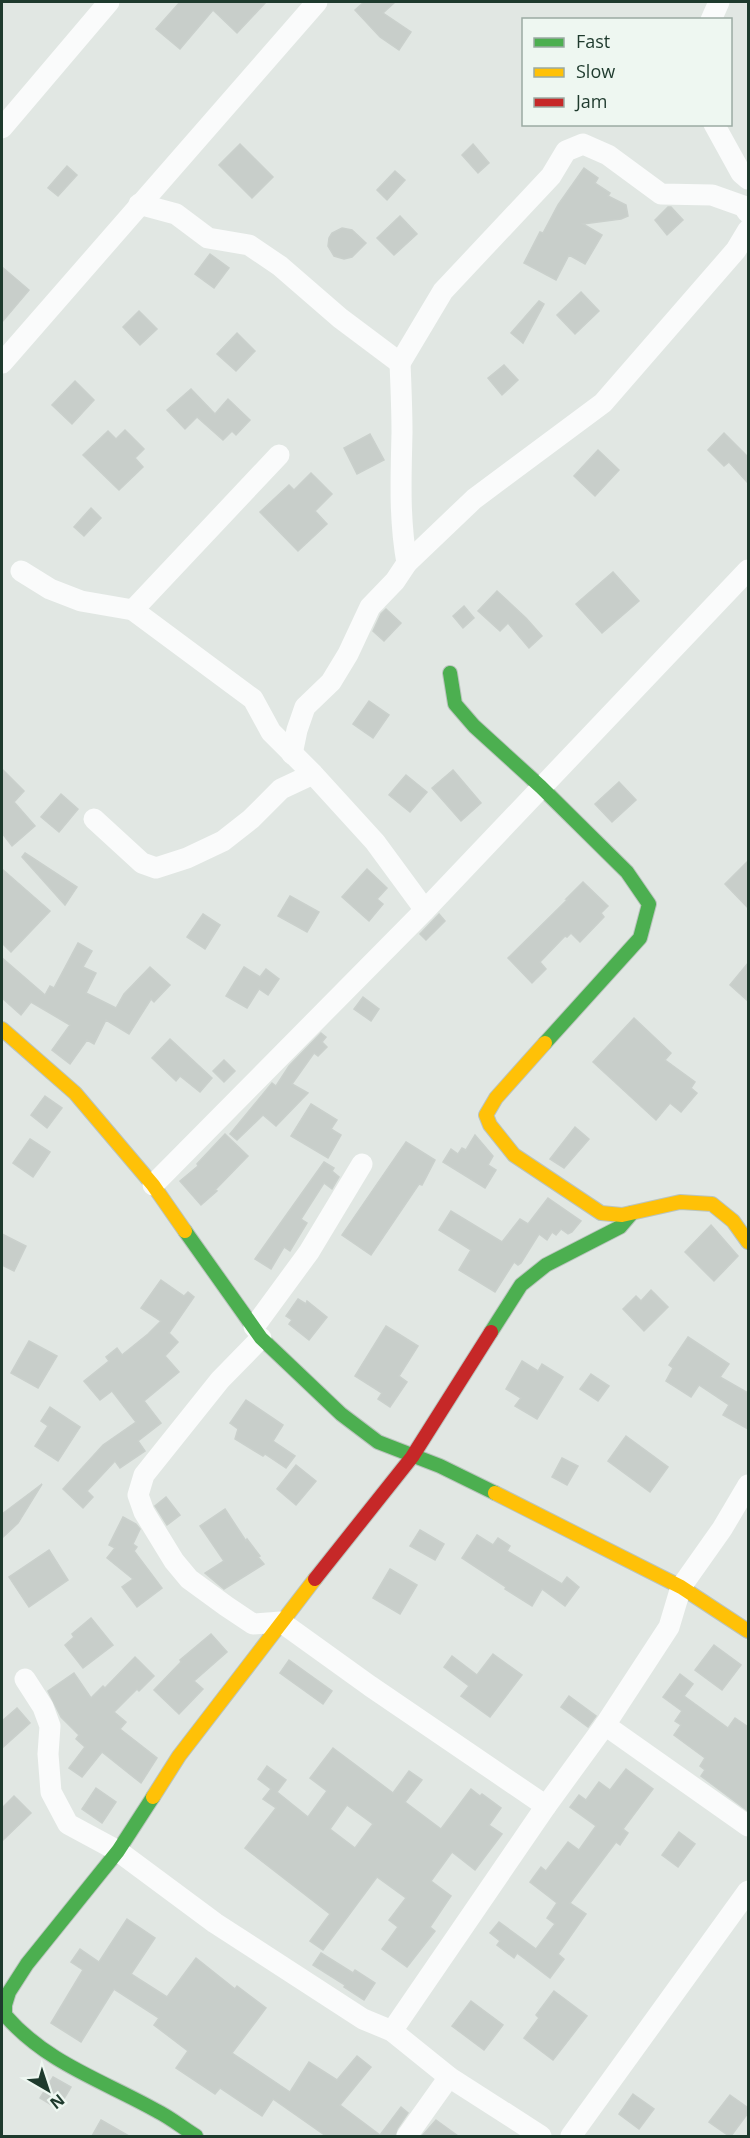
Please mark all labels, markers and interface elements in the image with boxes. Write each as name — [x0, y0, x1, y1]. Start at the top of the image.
legend — [522, 18, 732, 126]
text: Fast — [576, 29, 610, 53]
text: Slow — [576, 59, 615, 83]
text: Jam — [574, 89, 608, 113]
north arrow — [18, 2060, 78, 2120]
text: N — [45, 2089, 69, 2114]

